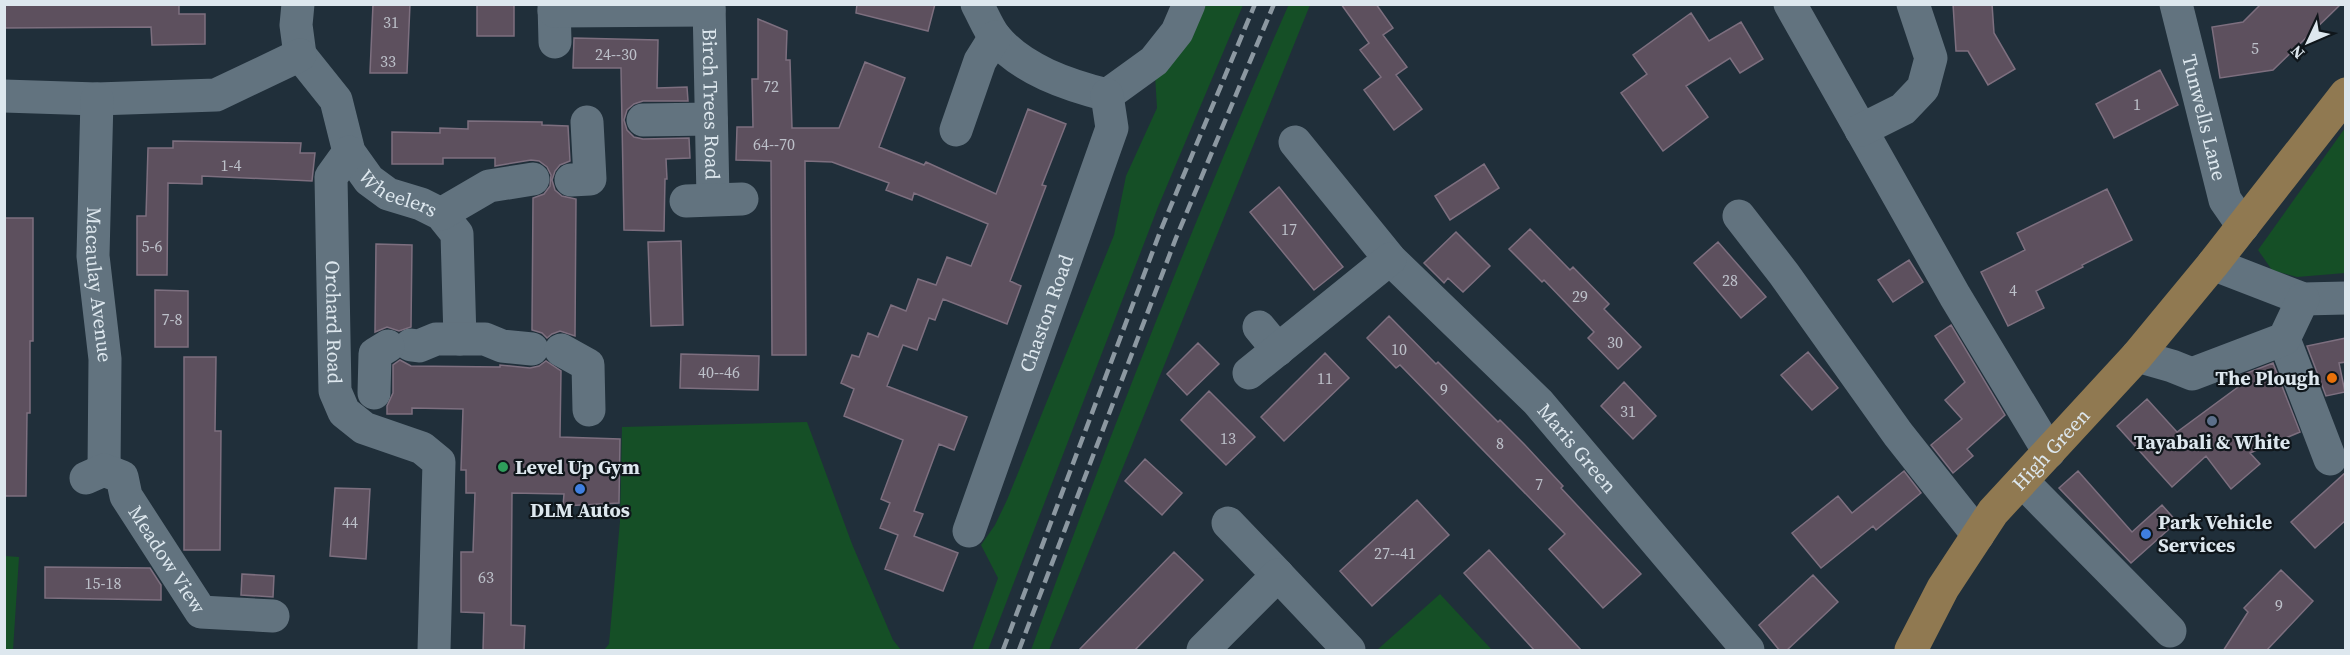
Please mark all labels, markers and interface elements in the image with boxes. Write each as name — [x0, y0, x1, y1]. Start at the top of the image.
house number: 31 — [383, 11, 399, 33]
north arrow — [2278, 12, 2338, 72]
street label: Birch Trees Road — [696, 28, 727, 181]
house number: 5 — [2251, 37, 2259, 59]
text: N — [2285, 40, 2309, 64]
house number: 24--30 — [595, 43, 637, 65]
house number: 33 — [380, 50, 396, 72]
street label: Tunwells Lane — [2175, 51, 2234, 184]
house number: 72 — [763, 75, 779, 97]
house number: 1 — [2133, 93, 2141, 115]
house number: 64--70 — [753, 133, 795, 155]
house number: 1-4 — [221, 154, 242, 176]
street label: Wheelers — [352, 164, 442, 224]
street label: Macaulay Avenue — [79, 207, 119, 364]
house number: 17 — [1281, 218, 1297, 240]
house number: 5-6 — [142, 235, 163, 257]
street label: Chaston Road — [1012, 250, 1080, 376]
street label: Orchard Road — [319, 260, 349, 385]
house number: 28 — [1722, 269, 1738, 291]
house number: 4 — [2009, 279, 2017, 301]
house number: 29 — [1572, 285, 1588, 307]
house number: 7-8 — [162, 308, 183, 330]
house number: 30 — [1607, 331, 1623, 353]
house number: 10 — [1391, 338, 1407, 360]
house number: 40--46 — [698, 361, 740, 383]
place label: The Plough — [2215, 364, 2320, 392]
house number: 11 — [1317, 367, 1333, 389]
marker: The Plough — [2325, 371, 2339, 385]
house number: 9 — [1440, 378, 1448, 400]
street label: Maris Green — [1531, 397, 1623, 499]
house number: 31 — [1620, 400, 1636, 422]
street label: High Green — [2006, 402, 2096, 497]
marker: Tayabali & White — [2205, 414, 2219, 428]
house number: 13 — [1220, 427, 1236, 449]
place label: Tayabali & White — [2134, 428, 2290, 456]
house number: 8 — [1496, 432, 1504, 454]
place label: Level Up Gym — [515, 453, 640, 481]
marker: Level Up Gym — [496, 460, 510, 474]
house number: 7 — [1535, 473, 1543, 495]
marker: DLM Autos — [573, 482, 587, 496]
place label: DLM Autos — [530, 496, 630, 524]
street label: Meadow View — [122, 500, 213, 620]
place label: Park Vehicle Services — [2158, 508, 2272, 559]
house number: 44 — [342, 511, 358, 533]
marker: Park Vehicle Services — [2139, 527, 2153, 541]
house number: 27--41 — [1374, 542, 1416, 564]
house number: 63 — [478, 566, 494, 588]
house number: 15-18 — [85, 572, 122, 594]
house number: 9 — [2275, 594, 2283, 616]

